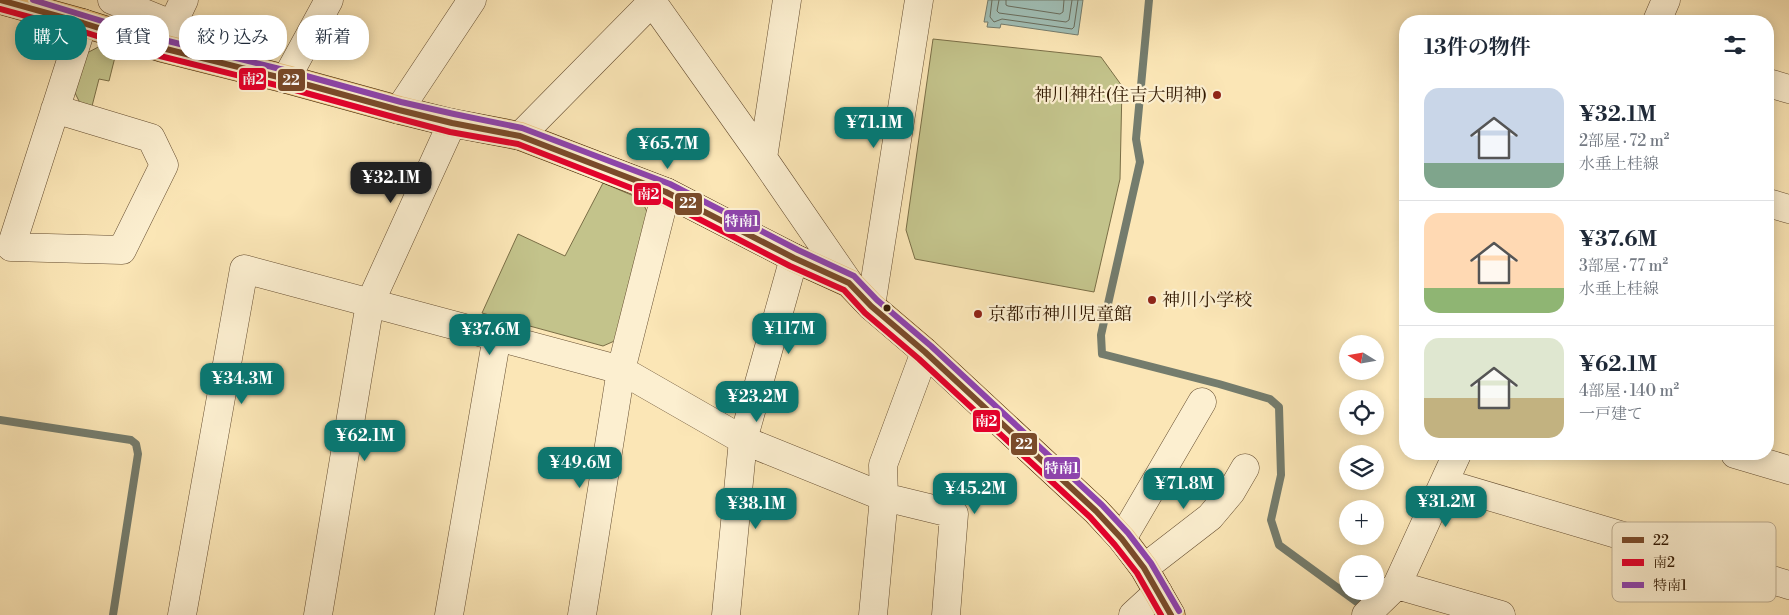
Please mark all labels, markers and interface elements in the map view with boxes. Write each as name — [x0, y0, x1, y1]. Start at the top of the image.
chip: 購入 — [15, 15, 87, 60]
chip: 賃貸 — [97, 15, 169, 60]
chip: 絞り込み — [179, 15, 287, 60]
chip: 新着 — [297, 15, 369, 60]
icon: filters — [1721, 31, 1749, 59]
text: 13件の物件 — [1424, 35, 1531, 61]
line badge: 南2 — [238, 67, 267, 91]
line badge: 22 — [277, 68, 306, 92]
text: 南2 — [242, 71, 265, 89]
text: 22 — [282, 72, 300, 90]
place label: 神川神社(住吉大明神) — [1034, 84, 1207, 107]
marker: 神川神社(住吉大明神) — [1211, 89, 1223, 101]
text: ¥32.1M — [1579, 102, 1656, 128]
pin: ¥71.1M — [833, 106, 915, 149]
icon: home — [1464, 108, 1524, 168]
text: ¥71.1M — [846, 113, 902, 133]
pin: ¥65.7M — [627, 128, 709, 170]
text: 2部屋 · 72 m² — [1579, 131, 1669, 151]
text: ¥65.7M — [638, 134, 698, 154]
text: 水垂上桂線 — [1579, 154, 1659, 174]
pin: ¥32.1M — [350, 162, 432, 204]
text: ¥32.1M — [362, 168, 420, 188]
line badge: 南2 — [633, 182, 662, 206]
text: 南2 — [637, 186, 660, 204]
line badge: 22 — [674, 192, 703, 216]
text: 22 — [679, 195, 697, 213]
line badge: 特南1 — [723, 209, 761, 233]
text: 特南1 — [725, 213, 760, 231]
text: ¥37.6M — [1579, 227, 1657, 253]
icon: home — [1464, 233, 1524, 293]
text: 3部屋 · 77 m² — [1579, 256, 1668, 276]
text: 水垂上桂線 — [1579, 279, 1659, 299]
place label: 神川小学校 — [1162, 289, 1252, 312]
marker: 神川小学校 — [1146, 294, 1158, 306]
unlabelled marker — [882, 303, 892, 313]
place label: 京都市神川児童館 — [988, 303, 1132, 326]
marker: 京都市神川児童館 — [972, 308, 984, 320]
pin: ¥117M — [754, 312, 824, 355]
pin: ¥37.6M — [449, 314, 531, 356]
text: ¥117M — [763, 319, 815, 339]
text: ¥37.6M — [460, 320, 520, 340]
north arrow — [1339, 335, 1384, 380]
map controls — [1339, 335, 1384, 600]
text: ¥62.1M — [1579, 352, 1657, 378]
icon: home — [1464, 358, 1524, 418]
pin: ¥34.3M — [201, 362, 283, 405]
text: ¥34.3M — [211, 369, 273, 389]
pin: ¥23.2M — [716, 380, 798, 423]
text: 4部屋 · 140 m² — [1579, 381, 1679, 401]
text: ¥23.2M — [726, 387, 788, 407]
button: locate — [1339, 390, 1384, 435]
text: 一戸建て — [1579, 404, 1643, 424]
line badge: 南2 — [972, 409, 1001, 433]
text: 南2 — [975, 413, 998, 431]
pin: ¥62.1M — [324, 420, 406, 462]
text: ¥62.1M — [335, 426, 395, 446]
line badge: 22 — [1010, 432, 1038, 456]
text: 22 — [1015, 436, 1033, 454]
button: layers — [1339, 445, 1384, 490]
pin: ¥49.6M — [539, 446, 621, 489]
text: ¥49.6M — [549, 453, 611, 473]
line badge: 特南1 — [1043, 456, 1081, 480]
text: 特南1 — [1045, 460, 1080, 478]
pin: ¥71.8M — [1143, 468, 1225, 510]
pin: ¥45.2M — [934, 472, 1016, 515]
text: ¥71.8M — [1154, 474, 1214, 494]
text: ¥45.2M — [944, 479, 1006, 499]
pin: ¥31.2M — [1405, 486, 1487, 528]
pin: ¥38.1M — [715, 488, 797, 530]
text: ¥31.2M — [1417, 492, 1475, 512]
text: ¥38.1M — [726, 494, 786, 514]
button: + — [1339, 500, 1384, 545]
legend — [1612, 522, 1776, 602]
text: 22 — [1653, 532, 1669, 550]
text: 南2 — [1653, 554, 1675, 572]
button: − — [1339, 555, 1384, 600]
text: 特南1 — [1653, 577, 1687, 595]

